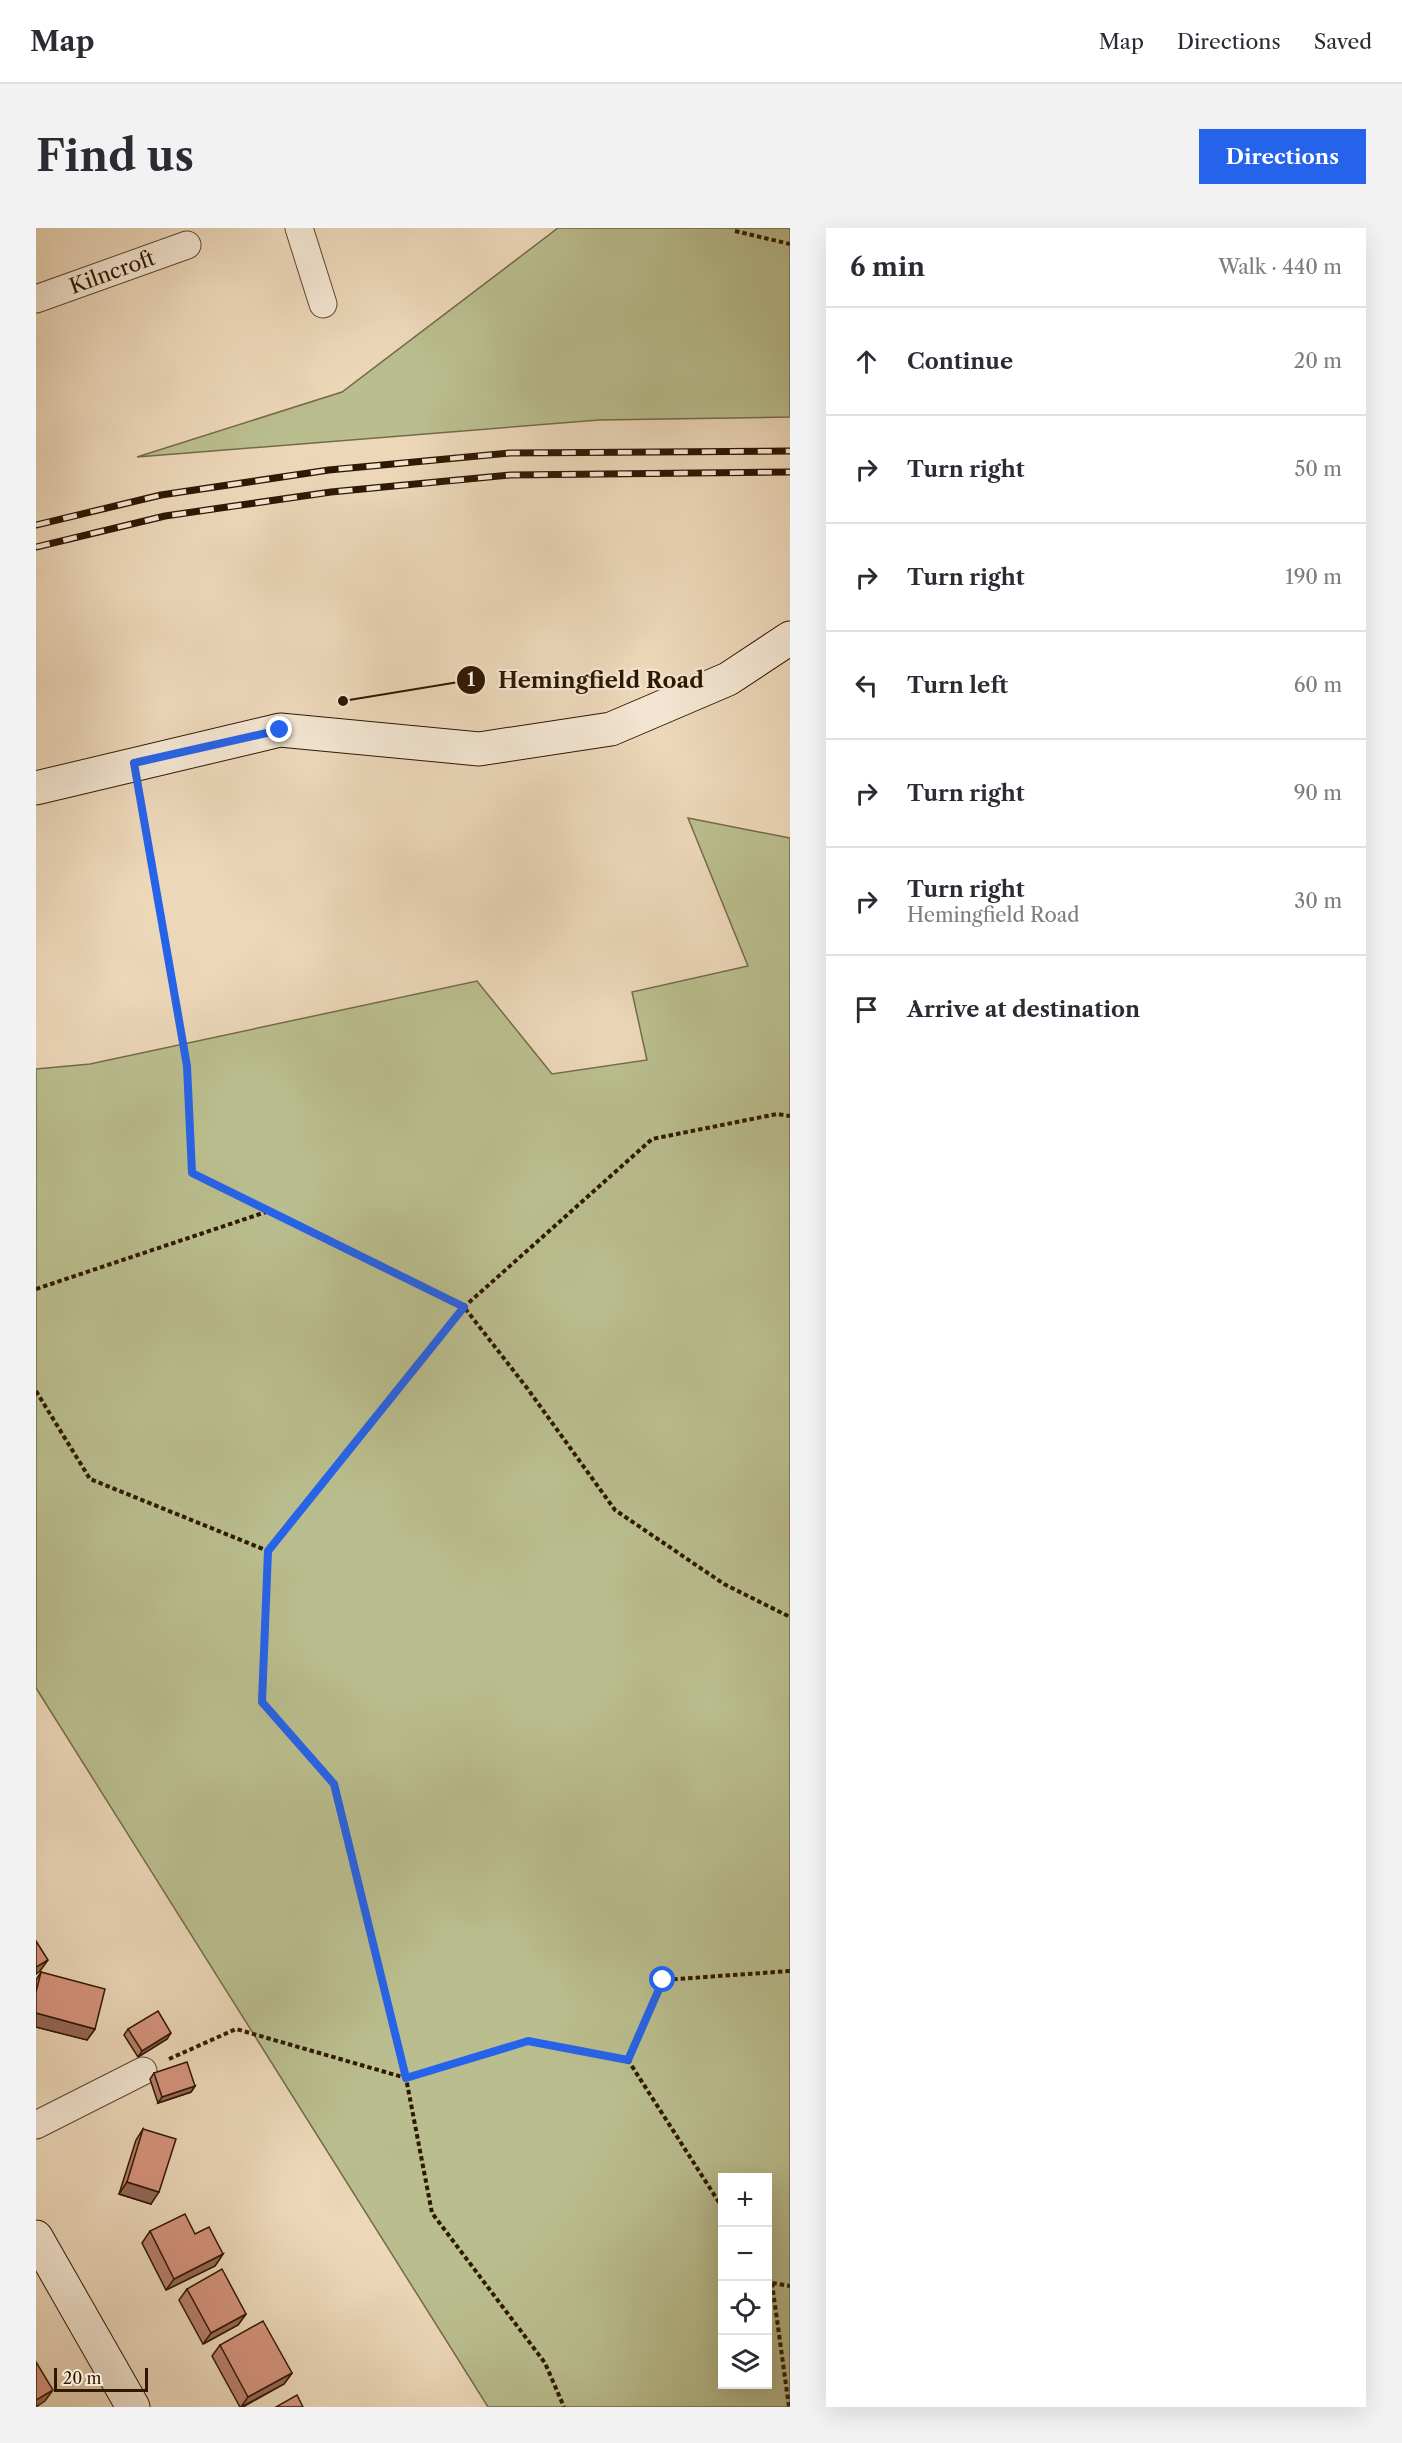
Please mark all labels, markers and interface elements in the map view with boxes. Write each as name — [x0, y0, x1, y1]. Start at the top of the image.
text: Map — [30, 24, 94, 58]
text: Map — [1099, 29, 1144, 54]
text: Directions — [1177, 29, 1281, 54]
text: Saved — [1314, 29, 1372, 54]
button: Directions — [1199, 129, 1366, 184]
text: Find us — [36, 130, 194, 182]
street label: Kilncroft — [66, 245, 159, 299]
text: 6 min — [850, 251, 925, 283]
text: Walk · 440 m — [1218, 255, 1342, 279]
icon: ahead — [850, 345, 883, 378]
text: Continue — [907, 348, 1013, 375]
text: 20 m — [1294, 349, 1342, 373]
icon: right — [850, 453, 883, 486]
text: Turn right — [907, 456, 1025, 483]
text: 50 m — [1295, 457, 1342, 481]
icon: right — [850, 561, 883, 594]
text: Turn right — [907, 564, 1025, 591]
text: 190 m — [1285, 565, 1342, 589]
callout: Hemingfield Road — [456, 660, 716, 700]
text: Hemingfield Road — [498, 667, 704, 694]
text: 1 — [467, 669, 475, 691]
icon: left — [850, 669, 883, 702]
text: Turn left — [907, 672, 1008, 699]
text: 60 m — [1294, 673, 1342, 697]
route end — [266, 716, 292, 742]
icon: right — [850, 777, 883, 810]
text: Turn right — [907, 780, 1025, 807]
text: 90 m — [1294, 781, 1342, 805]
text: Turn right — [907, 876, 1025, 903]
icon: right — [850, 885, 883, 918]
text: 30 m — [1294, 889, 1342, 913]
text: Hemingfield Road — [907, 903, 1079, 927]
icon: arrive — [850, 993, 883, 1026]
text: Arrive at destination — [907, 996, 1140, 1023]
route start — [649, 1966, 675, 1992]
map controls — [718, 2173, 772, 2389]
button: + — [718, 2173, 772, 2227]
button: − — [718, 2227, 772, 2281]
button: locate — [718, 2281, 772, 2335]
button: layers — [718, 2335, 772, 2389]
scale bar — [54, 2365, 148, 2392]
text: 20 m — [63, 2368, 102, 2388]

